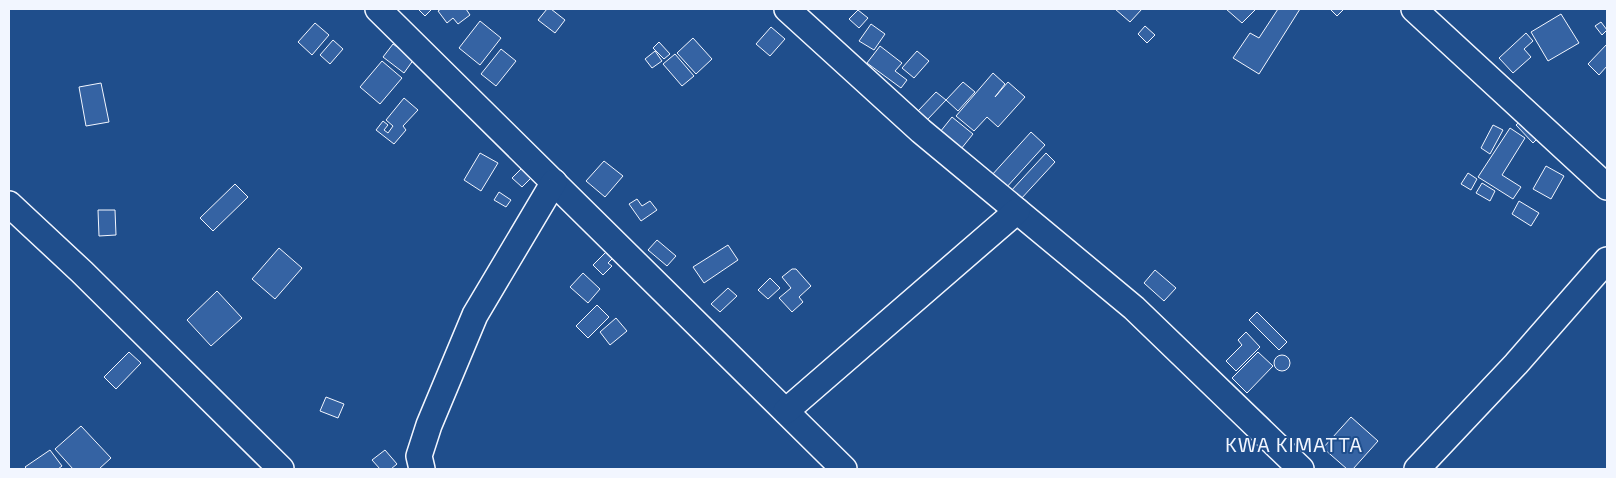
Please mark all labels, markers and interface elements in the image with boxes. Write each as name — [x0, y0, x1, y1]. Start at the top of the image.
district label: KWA KIMATTA — [1225, 432, 1363, 456]

